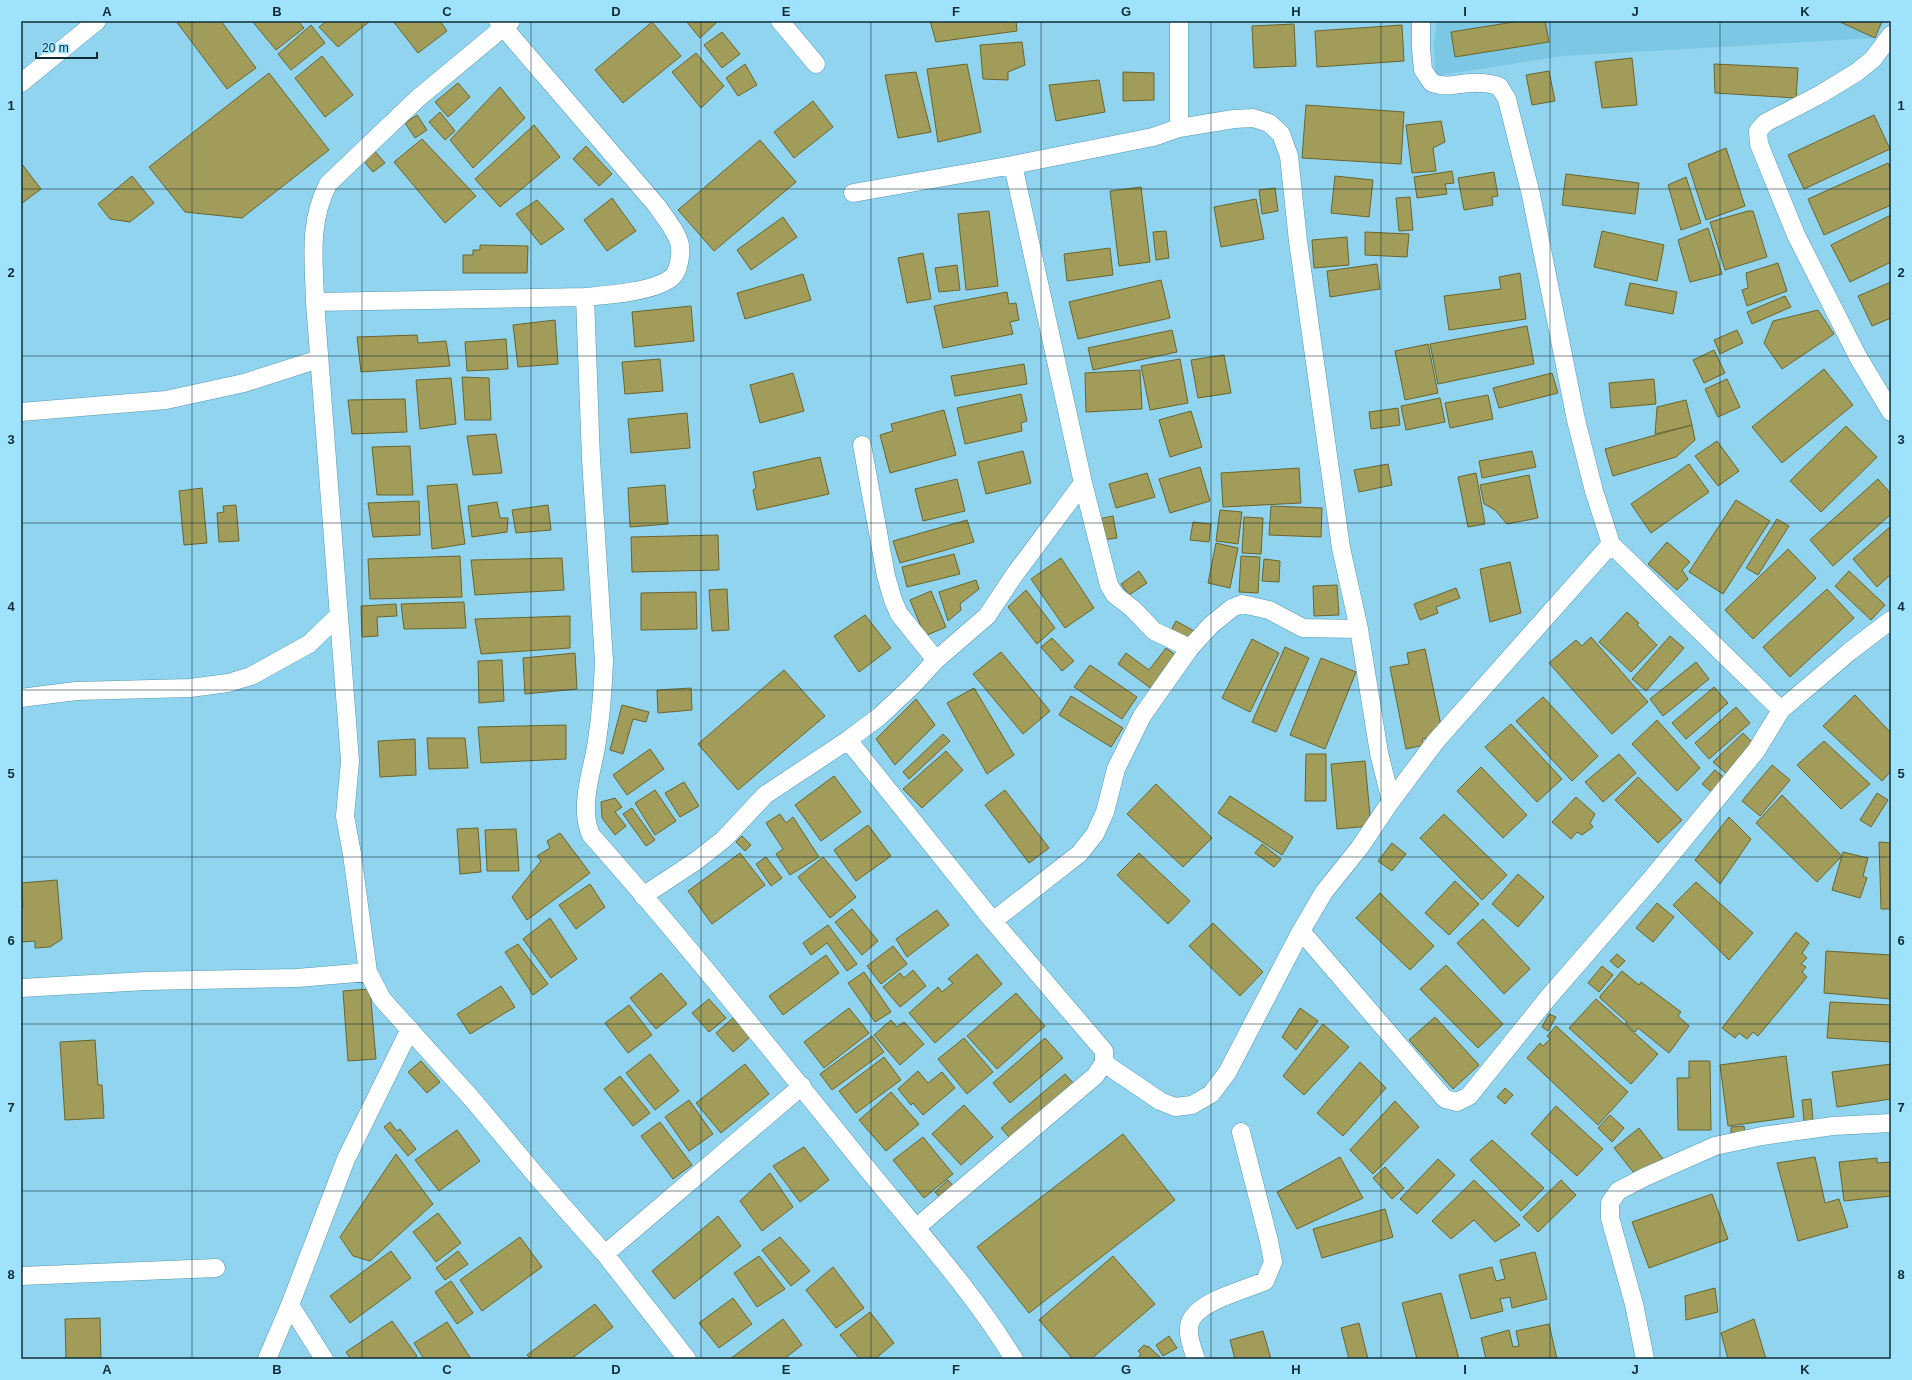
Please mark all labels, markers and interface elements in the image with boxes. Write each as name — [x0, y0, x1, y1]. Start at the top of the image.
text: A — [102, 4, 112, 19]
text: B — [272, 4, 282, 19]
text: C — [442, 4, 452, 19]
text: D — [611, 4, 621, 19]
text: E — [782, 4, 791, 19]
text: F — [952, 4, 960, 19]
text: G — [1121, 4, 1131, 19]
text: H — [1291, 4, 1301, 19]
text: I — [1463, 4, 1467, 19]
text: J — [1631, 4, 1639, 19]
text: K — [1800, 4, 1810, 19]
scale bar — [36, 34, 97, 60]
text: 20 m — [42, 41, 69, 55]
text: 1 — [7, 98, 15, 113]
text: 1 — [1897, 98, 1905, 113]
text: 2 — [7, 265, 15, 280]
text: 2 — [1897, 265, 1905, 280]
text: 3 — [7, 432, 15, 447]
text: 3 — [1897, 432, 1905, 447]
text: 4 — [7, 599, 15, 614]
text: 4 — [1897, 599, 1905, 614]
text: 5 — [7, 766, 15, 781]
text: 5 — [1897, 766, 1905, 781]
text: 6 — [7, 933, 15, 948]
text: 6 — [1897, 933, 1905, 948]
text: 7 — [7, 1100, 15, 1115]
text: 7 — [1897, 1100, 1905, 1115]
text: 8 — [7, 1267, 15, 1282]
text: 8 — [1897, 1267, 1905, 1282]
text: A — [102, 1362, 112, 1377]
text: B — [272, 1362, 282, 1377]
text: C — [442, 1362, 452, 1377]
text: D — [611, 1362, 621, 1377]
text: E — [782, 1362, 791, 1377]
text: F — [952, 1362, 960, 1377]
text: G — [1121, 1362, 1131, 1377]
text: H — [1291, 1362, 1301, 1377]
text: I — [1463, 1362, 1467, 1377]
text: J — [1631, 1362, 1639, 1377]
text: K — [1800, 1362, 1810, 1377]

